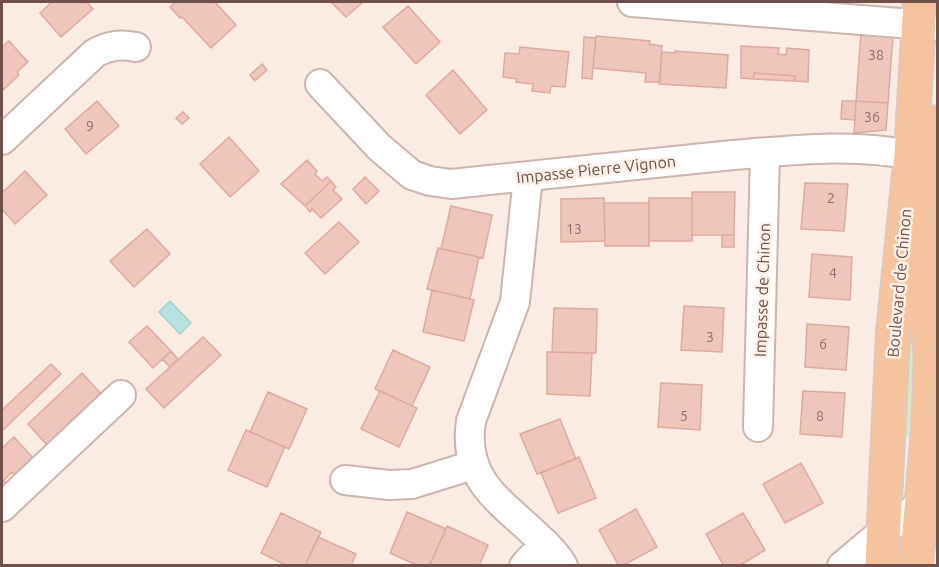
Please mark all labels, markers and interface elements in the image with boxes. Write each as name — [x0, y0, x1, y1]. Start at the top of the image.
house number: 38 — [868, 47, 884, 63]
house number: 36 — [864, 109, 880, 125]
house number: 9 — [86, 118, 94, 134]
street label: Impasse Pierre Vignon — [515, 152, 677, 186]
house number: 2 — [827, 190, 835, 206]
street label: Boulevard de Chinon — [884, 208, 914, 358]
house number: 13 — [566, 221, 582, 237]
street label: Impasse de Chinon — [751, 223, 773, 357]
house number: 4 — [829, 265, 837, 281]
house number: 3 — [706, 329, 714, 345]
house number: 6 — [819, 336, 827, 352]
house number: 5 — [680, 408, 688, 424]
house number: 8 — [816, 408, 824, 424]

